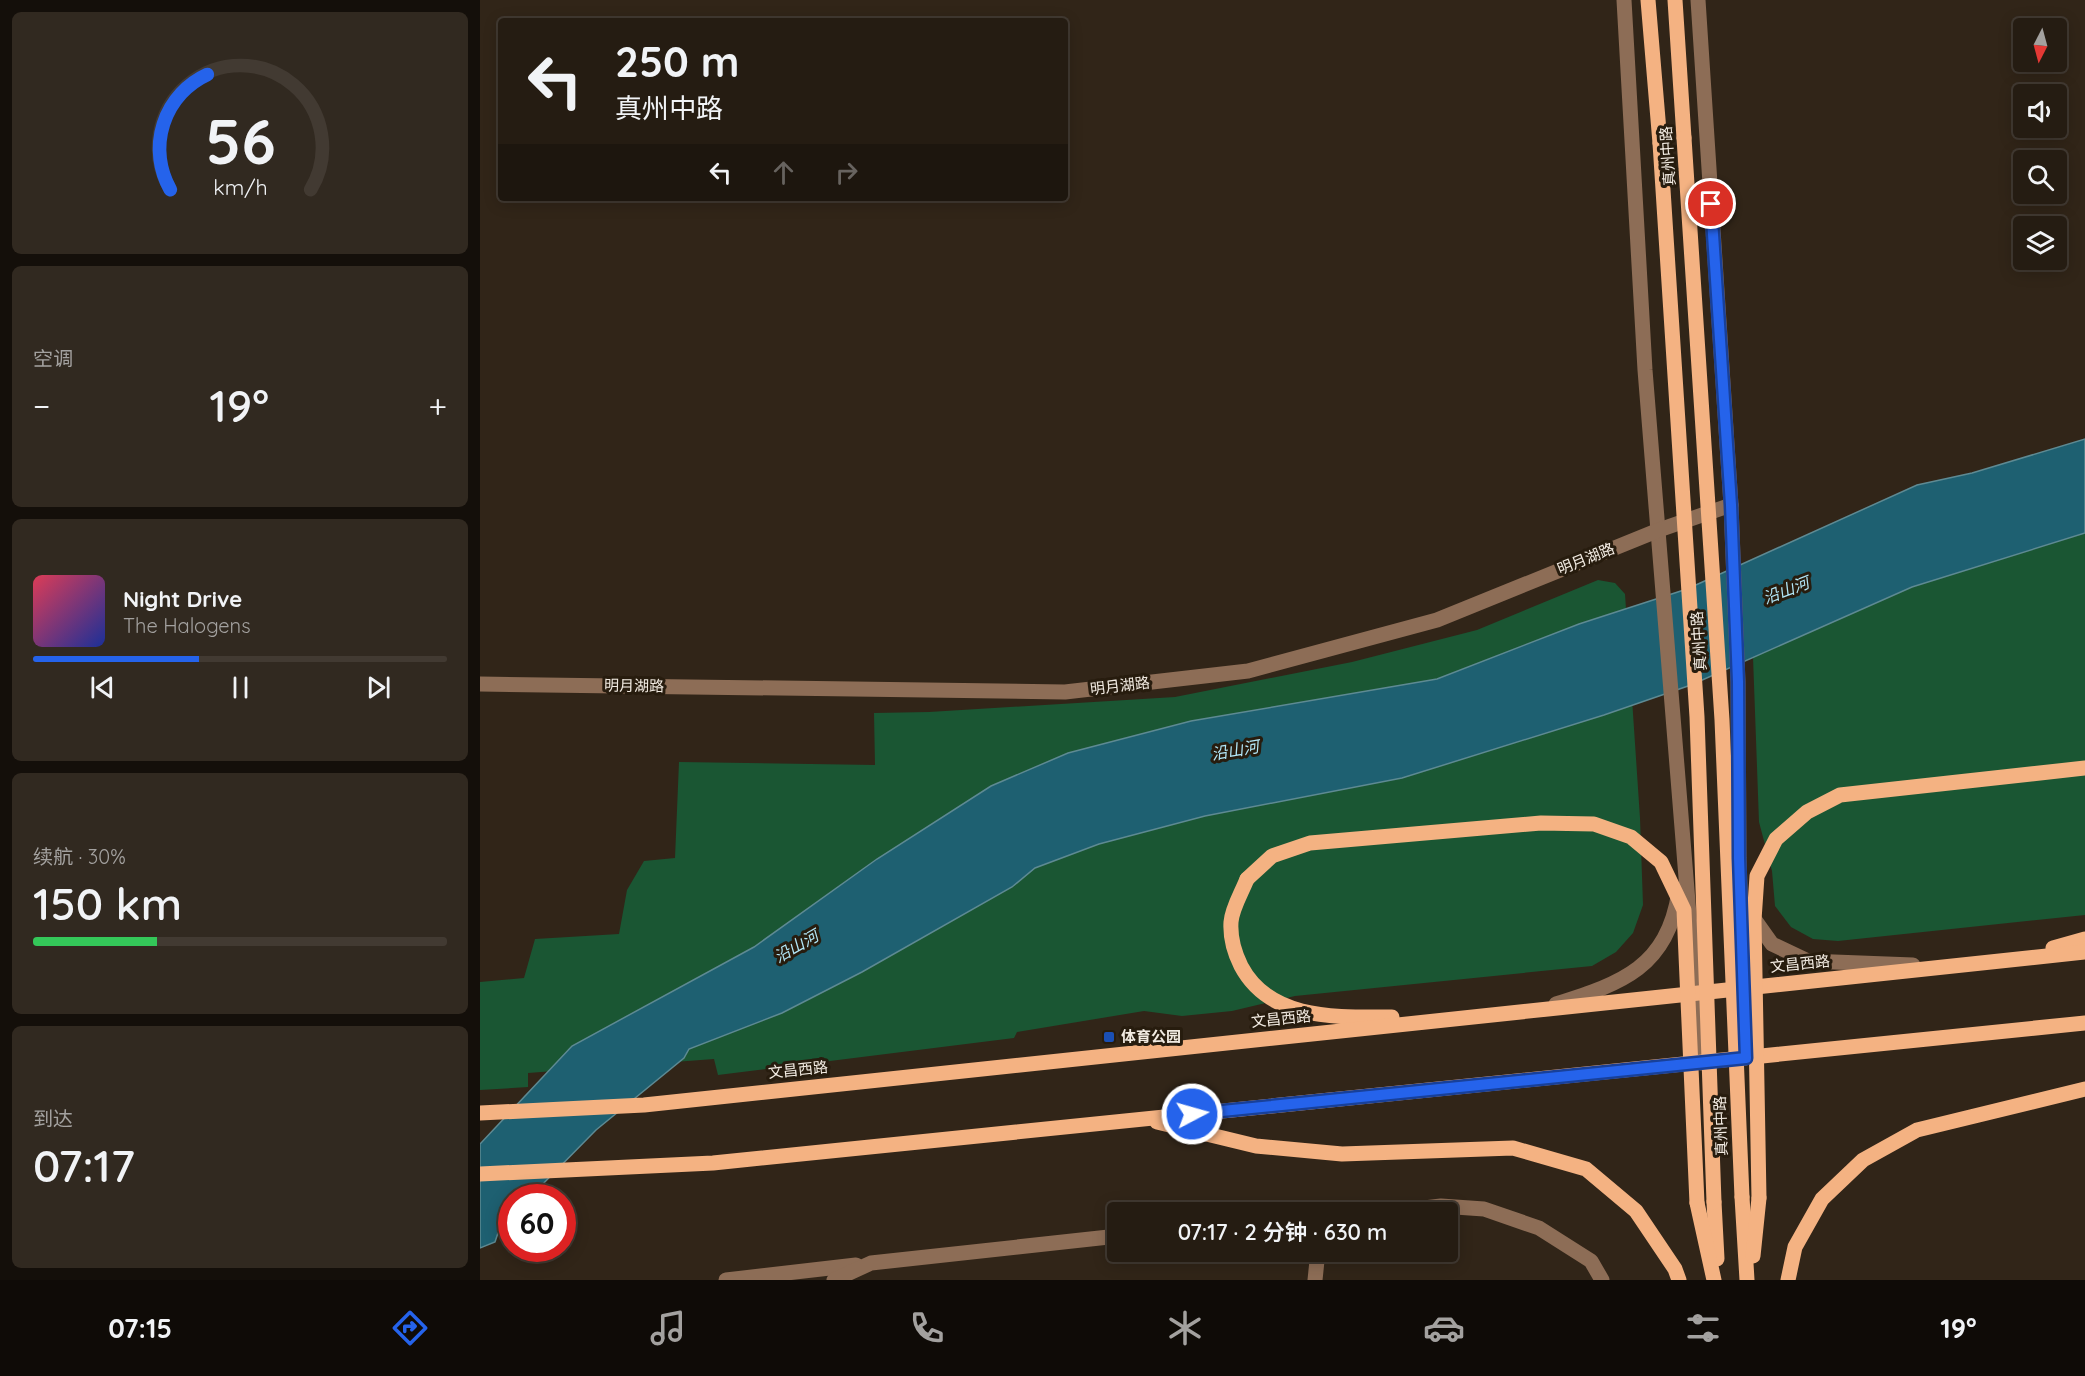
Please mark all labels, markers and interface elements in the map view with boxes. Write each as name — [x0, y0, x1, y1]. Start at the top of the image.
north arrow — [2013, 18, 2067, 72]
map controls — [2013, 18, 2067, 270]
text: 250 m — [615, 35, 739, 88]
icon: left — [516, 42, 594, 120]
button: sound — [2013, 84, 2067, 138]
text: 真州中路 — [615, 91, 723, 125]
text: 56 — [205, 102, 275, 180]
street label: 真州中路 — [1656, 125, 1679, 187]
button: search — [2013, 150, 2067, 204]
icon: left — [704, 156, 737, 189]
icon: ahead — [767, 156, 800, 189]
icon: right — [830, 156, 863, 189]
text: km/h — [213, 174, 267, 200]
pin — [1685, 178, 1736, 229]
icon: arrive — [1694, 187, 1727, 220]
button: layers — [2013, 216, 2067, 270]
text: 空调 — [33, 346, 73, 371]
text: 19° — [210, 377, 269, 433]
text: − — [33, 385, 50, 426]
text: + — [428, 385, 447, 426]
street label: 明月湖路 — [1554, 538, 1617, 579]
water label: 沿山河 — [1760, 571, 1815, 608]
text: Night Drive — [123, 585, 242, 613]
street label: 真州中路 — [1687, 610, 1710, 672]
text: The Halogens — [123, 613, 251, 638]
icon: previous — [86, 671, 119, 704]
icon: pause — [224, 671, 257, 704]
icon: next — [362, 671, 395, 704]
street label: 明月湖路 — [1089, 672, 1151, 699]
street label: 明月湖路 — [604, 675, 664, 696]
water label: 沿山河 — [1210, 735, 1263, 764]
text: 续航 · 30% — [33, 844, 126, 869]
text: 150 km — [33, 875, 182, 931]
water label: 沿山河 — [770, 924, 824, 967]
street label: 文昌西路 — [1769, 951, 1831, 976]
street label: 文昌西路 — [1250, 1006, 1312, 1031]
place label: 体育公园 — [1121, 1027, 1181, 1046]
marker: 体育公园 — [1102, 1030, 1116, 1044]
street label: 文昌西路 — [767, 1057, 829, 1082]
position arrow — [1160, 1082, 1224, 1146]
street label: 真州中路 — [1710, 1096, 1731, 1156]
text: 到达 — [33, 1106, 73, 1131]
text: 07:17 — [33, 1137, 135, 1193]
speed limit sign: 60 — [498, 1184, 576, 1262]
text: 07:17 · 2 分钟 · 630 m — [1178, 1218, 1387, 1246]
icon: directions — [389, 1307, 431, 1349]
icon: music — [647, 1307, 689, 1349]
icon: phone — [906, 1307, 948, 1349]
icon: climate — [1164, 1307, 1206, 1349]
icon: car — [1423, 1307, 1465, 1349]
icon: filters — [1682, 1307, 1724, 1349]
text: 07:15 — [108, 1311, 172, 1345]
text: 19° — [1940, 1311, 1977, 1345]

